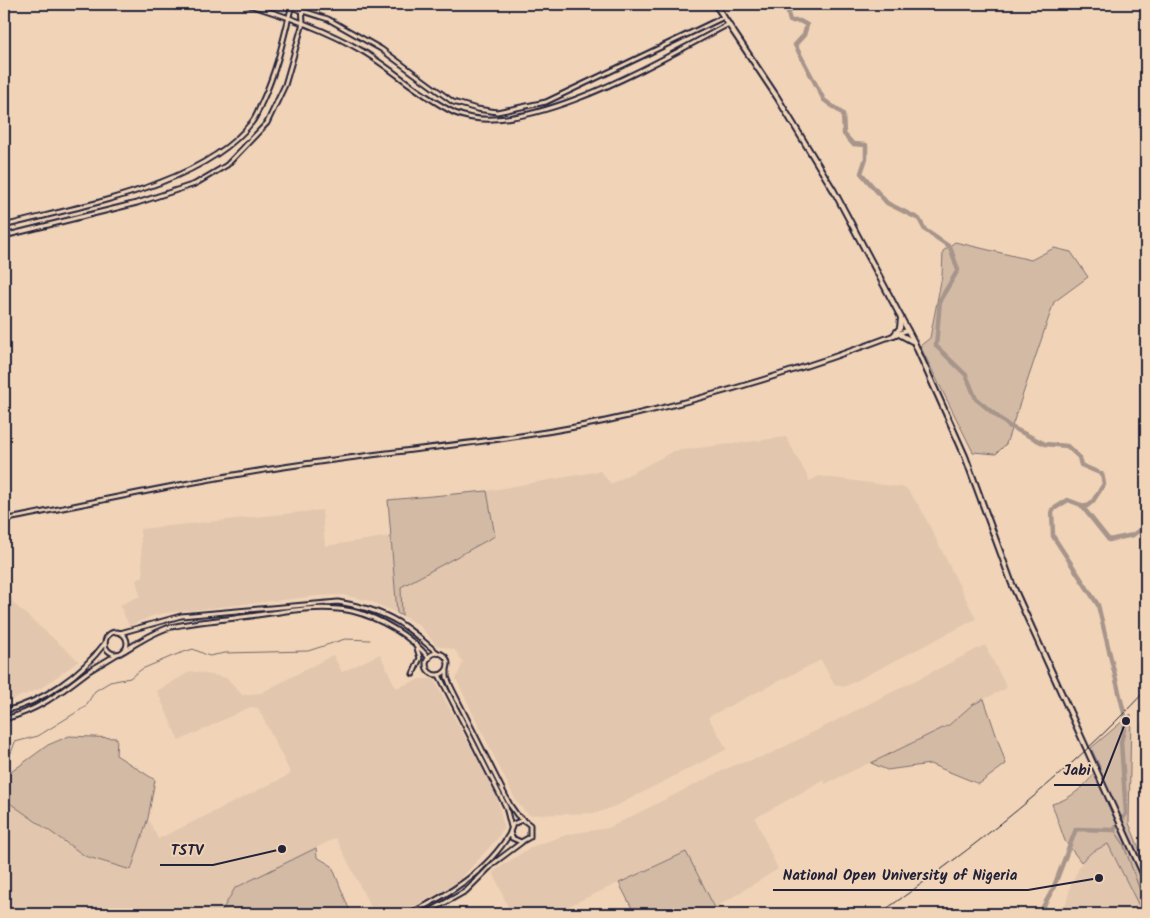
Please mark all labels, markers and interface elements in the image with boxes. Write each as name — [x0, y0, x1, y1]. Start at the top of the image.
callout: Jabi — [1054, 755, 1101, 785]
text: Jabi — [1063, 759, 1092, 783]
callout: TSTV — [160, 835, 213, 865]
text: TSTV — [171, 839, 204, 863]
callout: National Open University of Nigeria — [773, 860, 1028, 890]
text: National Open University of Nigeria — [783, 864, 1018, 888]

